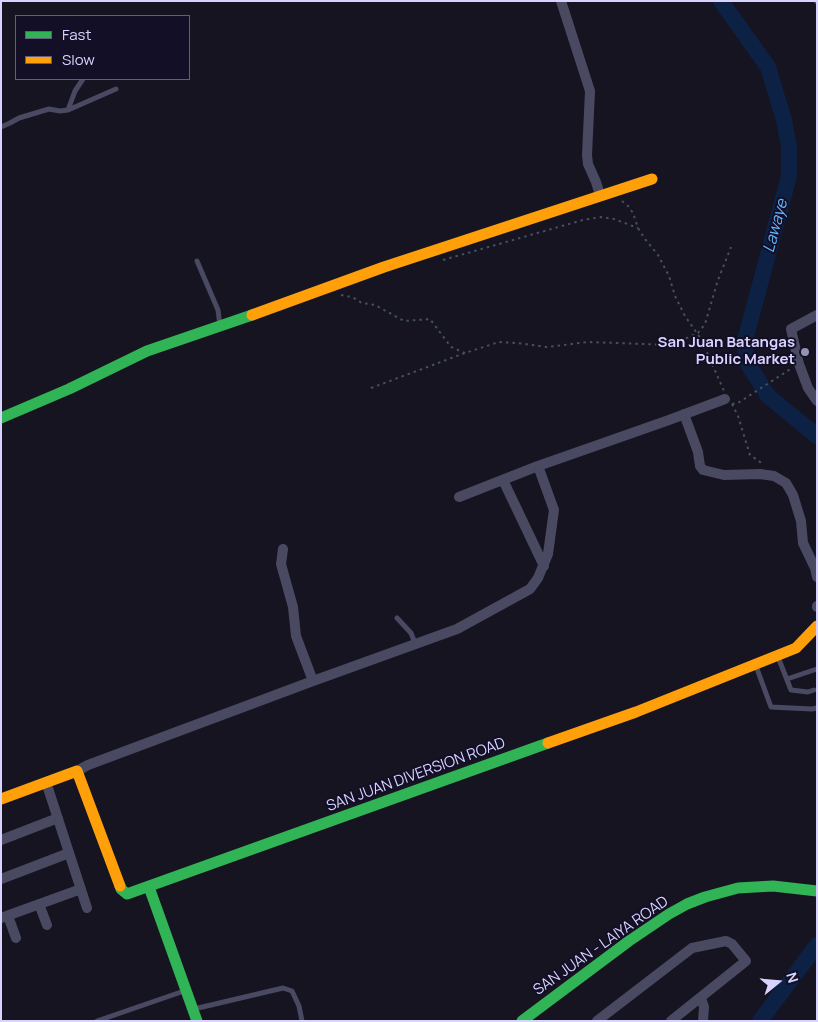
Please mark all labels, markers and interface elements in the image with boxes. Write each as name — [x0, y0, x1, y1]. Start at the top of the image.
legend — [15, 15, 190, 80]
text: Fast — [62, 24, 91, 45]
text: Slow — [62, 49, 95, 70]
water label: Lawaye — [760, 197, 792, 255]
place label: San Juan Batangas Public Market — [658, 334, 795, 369]
marker: San Juan Batangas Public Market — [799, 346, 811, 358]
street label: SAN JUAN DIVERSION ROAD — [324, 734, 508, 816]
street label: SAN JUAN - LAIYA ROAD — [530, 893, 672, 999]
north arrow — [753, 957, 803, 1007]
text: N — [782, 970, 803, 985]

